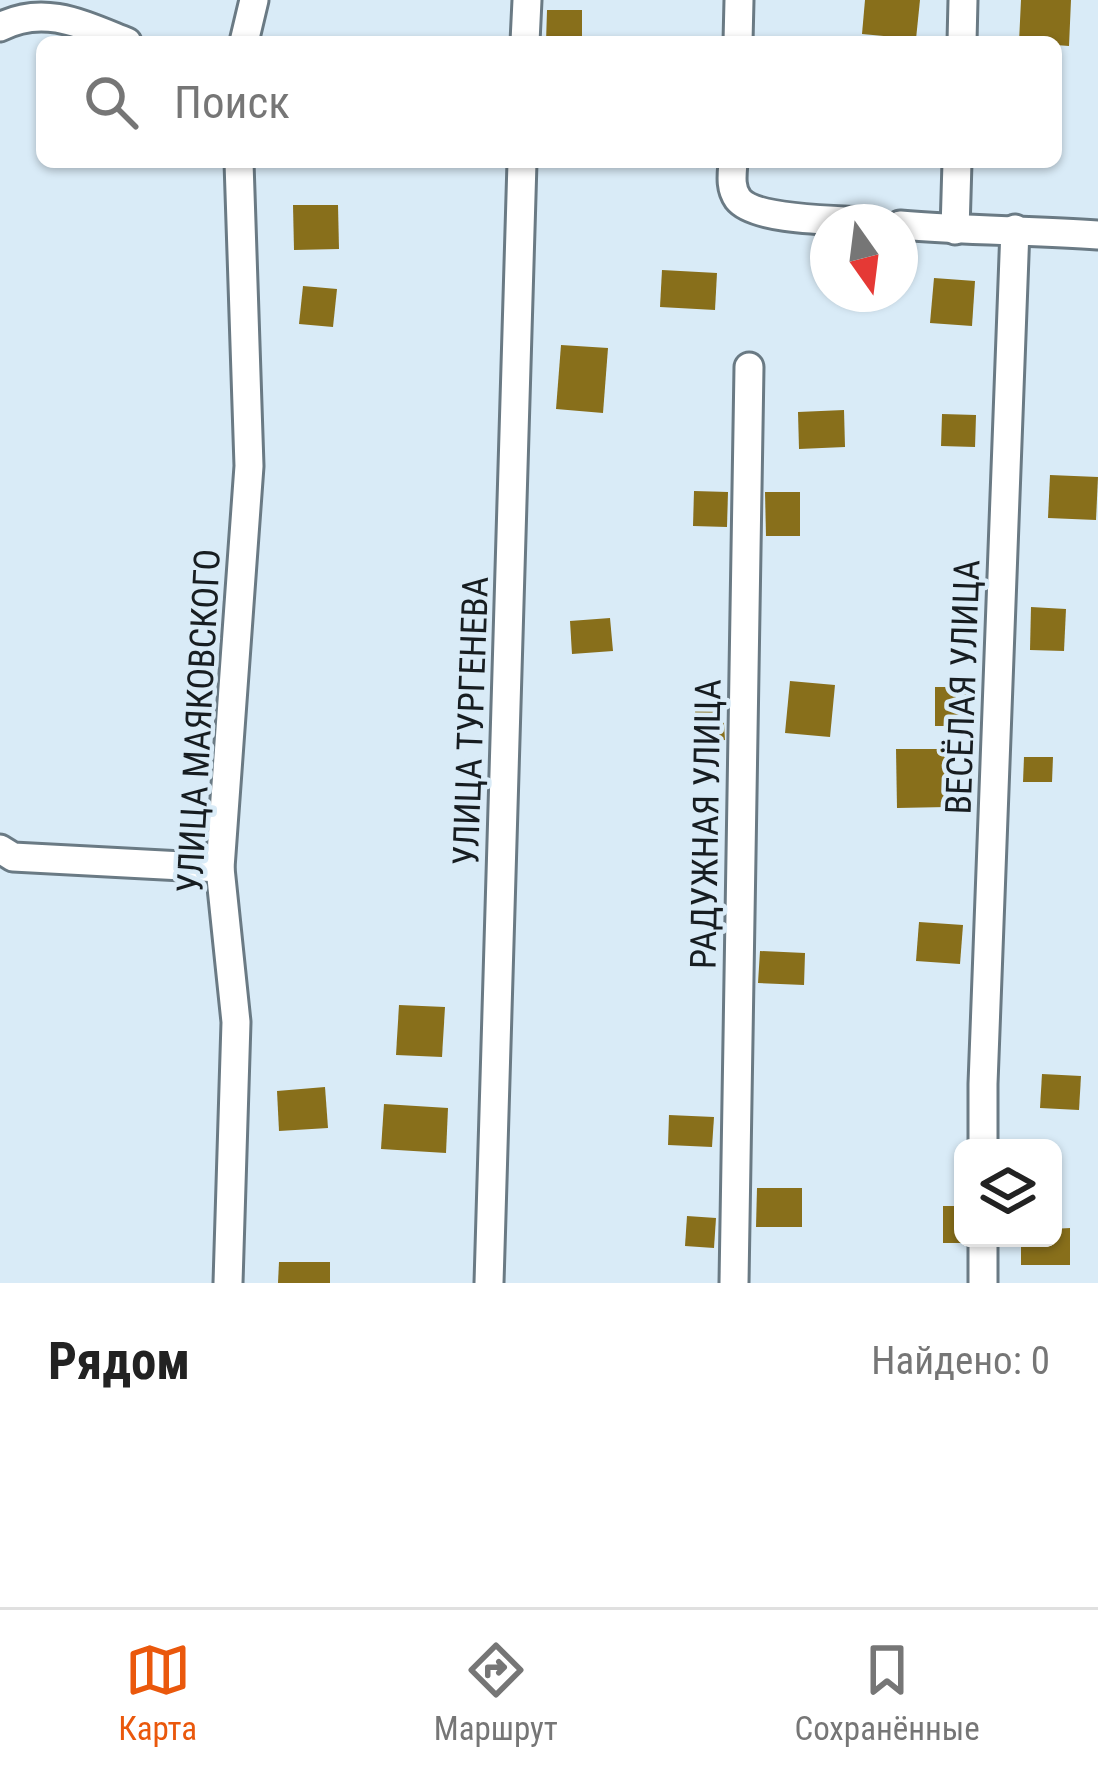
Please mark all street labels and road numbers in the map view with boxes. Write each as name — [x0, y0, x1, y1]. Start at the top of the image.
street label: УЛИЦА МАЯКОВСКОГО — [169, 548, 229, 894]
street label: ВЕСЁЛАЯ УЛИЦА — [938, 559, 988, 815]
street label: УЛИЦА ТУРГЕНЕВА — [445, 575, 497, 866]
street label: РАДУЖНАЯ УЛИЦА — [682, 679, 730, 969]

